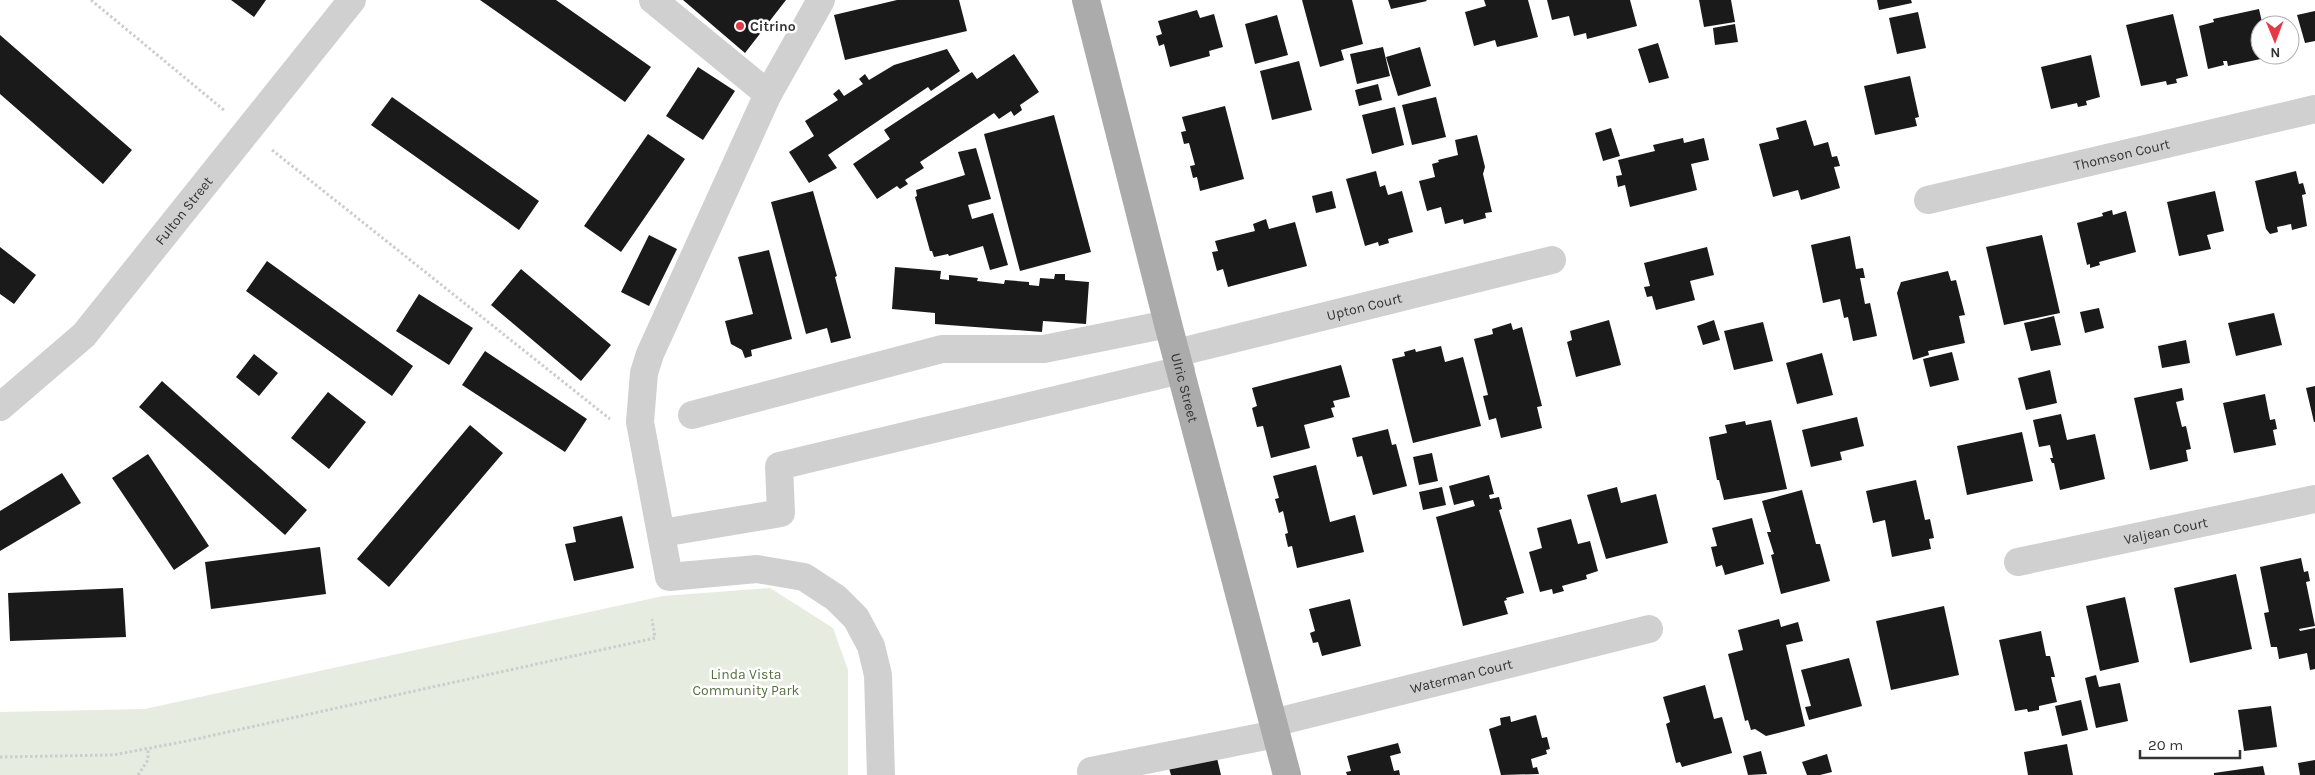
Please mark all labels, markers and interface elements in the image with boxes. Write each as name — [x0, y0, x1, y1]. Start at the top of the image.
north arrow — [2250, 15, 2300, 65]
place label: Citrino — [750, 18, 796, 35]
marker: Citrino — [734, 20, 746, 32]
text: N — [2270, 44, 2280, 61]
street label: Thomson Court — [2072, 135, 2172, 174]
street label: Fulton Street — [152, 173, 216, 248]
street label: Upton Court — [1325, 289, 1404, 324]
street label: Ulric Street — [1167, 351, 1202, 424]
street label: Valjean Court — [2122, 514, 2209, 548]
street label: Waterman Court — [1408, 655, 1514, 697]
park label: Linda Vista Community Park — [692, 666, 800, 699]
scale bar — [2140, 728, 2240, 760]
text: 20 m — [2148, 736, 2183, 754]

